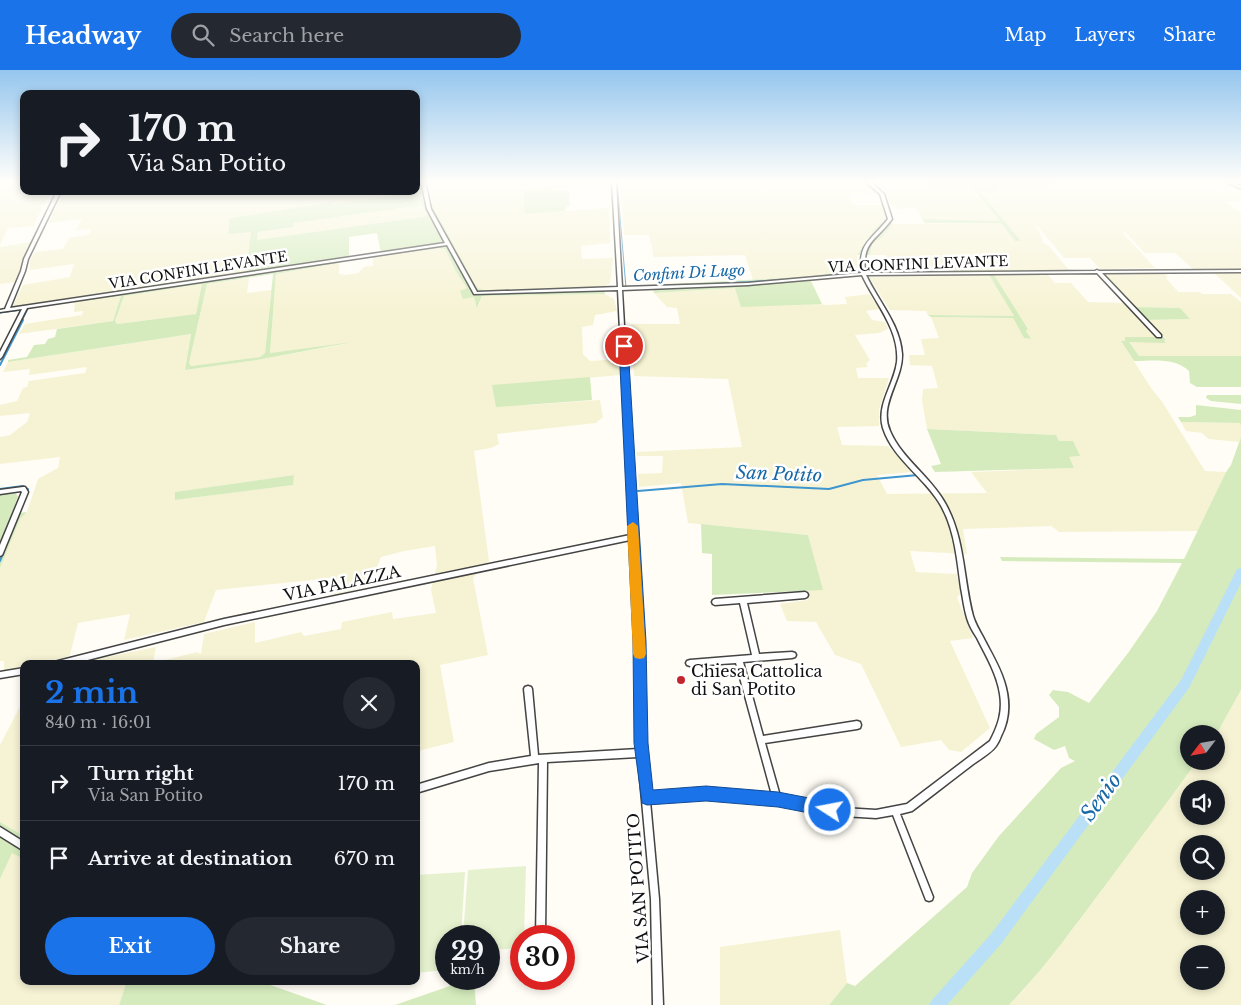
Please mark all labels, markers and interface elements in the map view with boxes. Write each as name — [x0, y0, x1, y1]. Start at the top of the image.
search box — [171, 13, 521, 58]
text: Headway — [25, 21, 141, 50]
icon: search — [189, 21, 217, 49]
text: Search here — [229, 24, 344, 47]
text: Map — [1005, 24, 1046, 46]
text: Layers — [1074, 24, 1135, 46]
text: Share — [1163, 24, 1216, 46]
text: 170 m — [128, 107, 236, 150]
icon: right — [45, 110, 110, 175]
text: Via San Potito — [128, 150, 286, 177]
street label: VIA CONFINI LEVANTE — [106, 247, 289, 293]
street label: VIA CONFINI LEVANTE — [826, 252, 1009, 276]
water label: Confini Di Lugo — [632, 260, 746, 285]
pin — [603, 325, 645, 367]
icon: arrive — [610, 332, 638, 360]
water label: San Potito — [735, 461, 823, 487]
street label: VIA PALAZZA — [281, 561, 403, 605]
place label: Chiesa Cattolica di San Potito — [691, 661, 822, 699]
text: 2 min — [45, 674, 138, 711]
marker: Chiesa Cattolica di San Potito — [675, 674, 687, 686]
button: close — [343, 677, 395, 729]
text: 840 m · 16:01 — [45, 712, 152, 732]
north arrow — [1180, 725, 1225, 770]
map controls — [1180, 725, 1225, 990]
text: Turn right — [88, 762, 194, 785]
water label: Senio — [1075, 768, 1127, 826]
icon: right — [45, 769, 73, 797]
text: 170 m — [338, 772, 395, 795]
button: sound — [1180, 780, 1225, 825]
position arrow — [803, 783, 855, 835]
text: Via San Potito — [88, 785, 203, 805]
street label: VIA SAN POTITO — [623, 812, 653, 965]
button: search — [1180, 835, 1225, 880]
icon: arrive — [45, 844, 73, 872]
text: Arrive at destination — [88, 847, 292, 870]
text: 670 m — [334, 847, 395, 870]
button: + — [1180, 890, 1225, 935]
button: Exit — [45, 917, 215, 975]
button: Share — [225, 917, 395, 975]
speed limit sign: 30 — [510, 925, 575, 990]
text: 29 — [451, 936, 484, 967]
button: − — [1180, 945, 1225, 990]
text: km/h — [450, 962, 485, 977]

